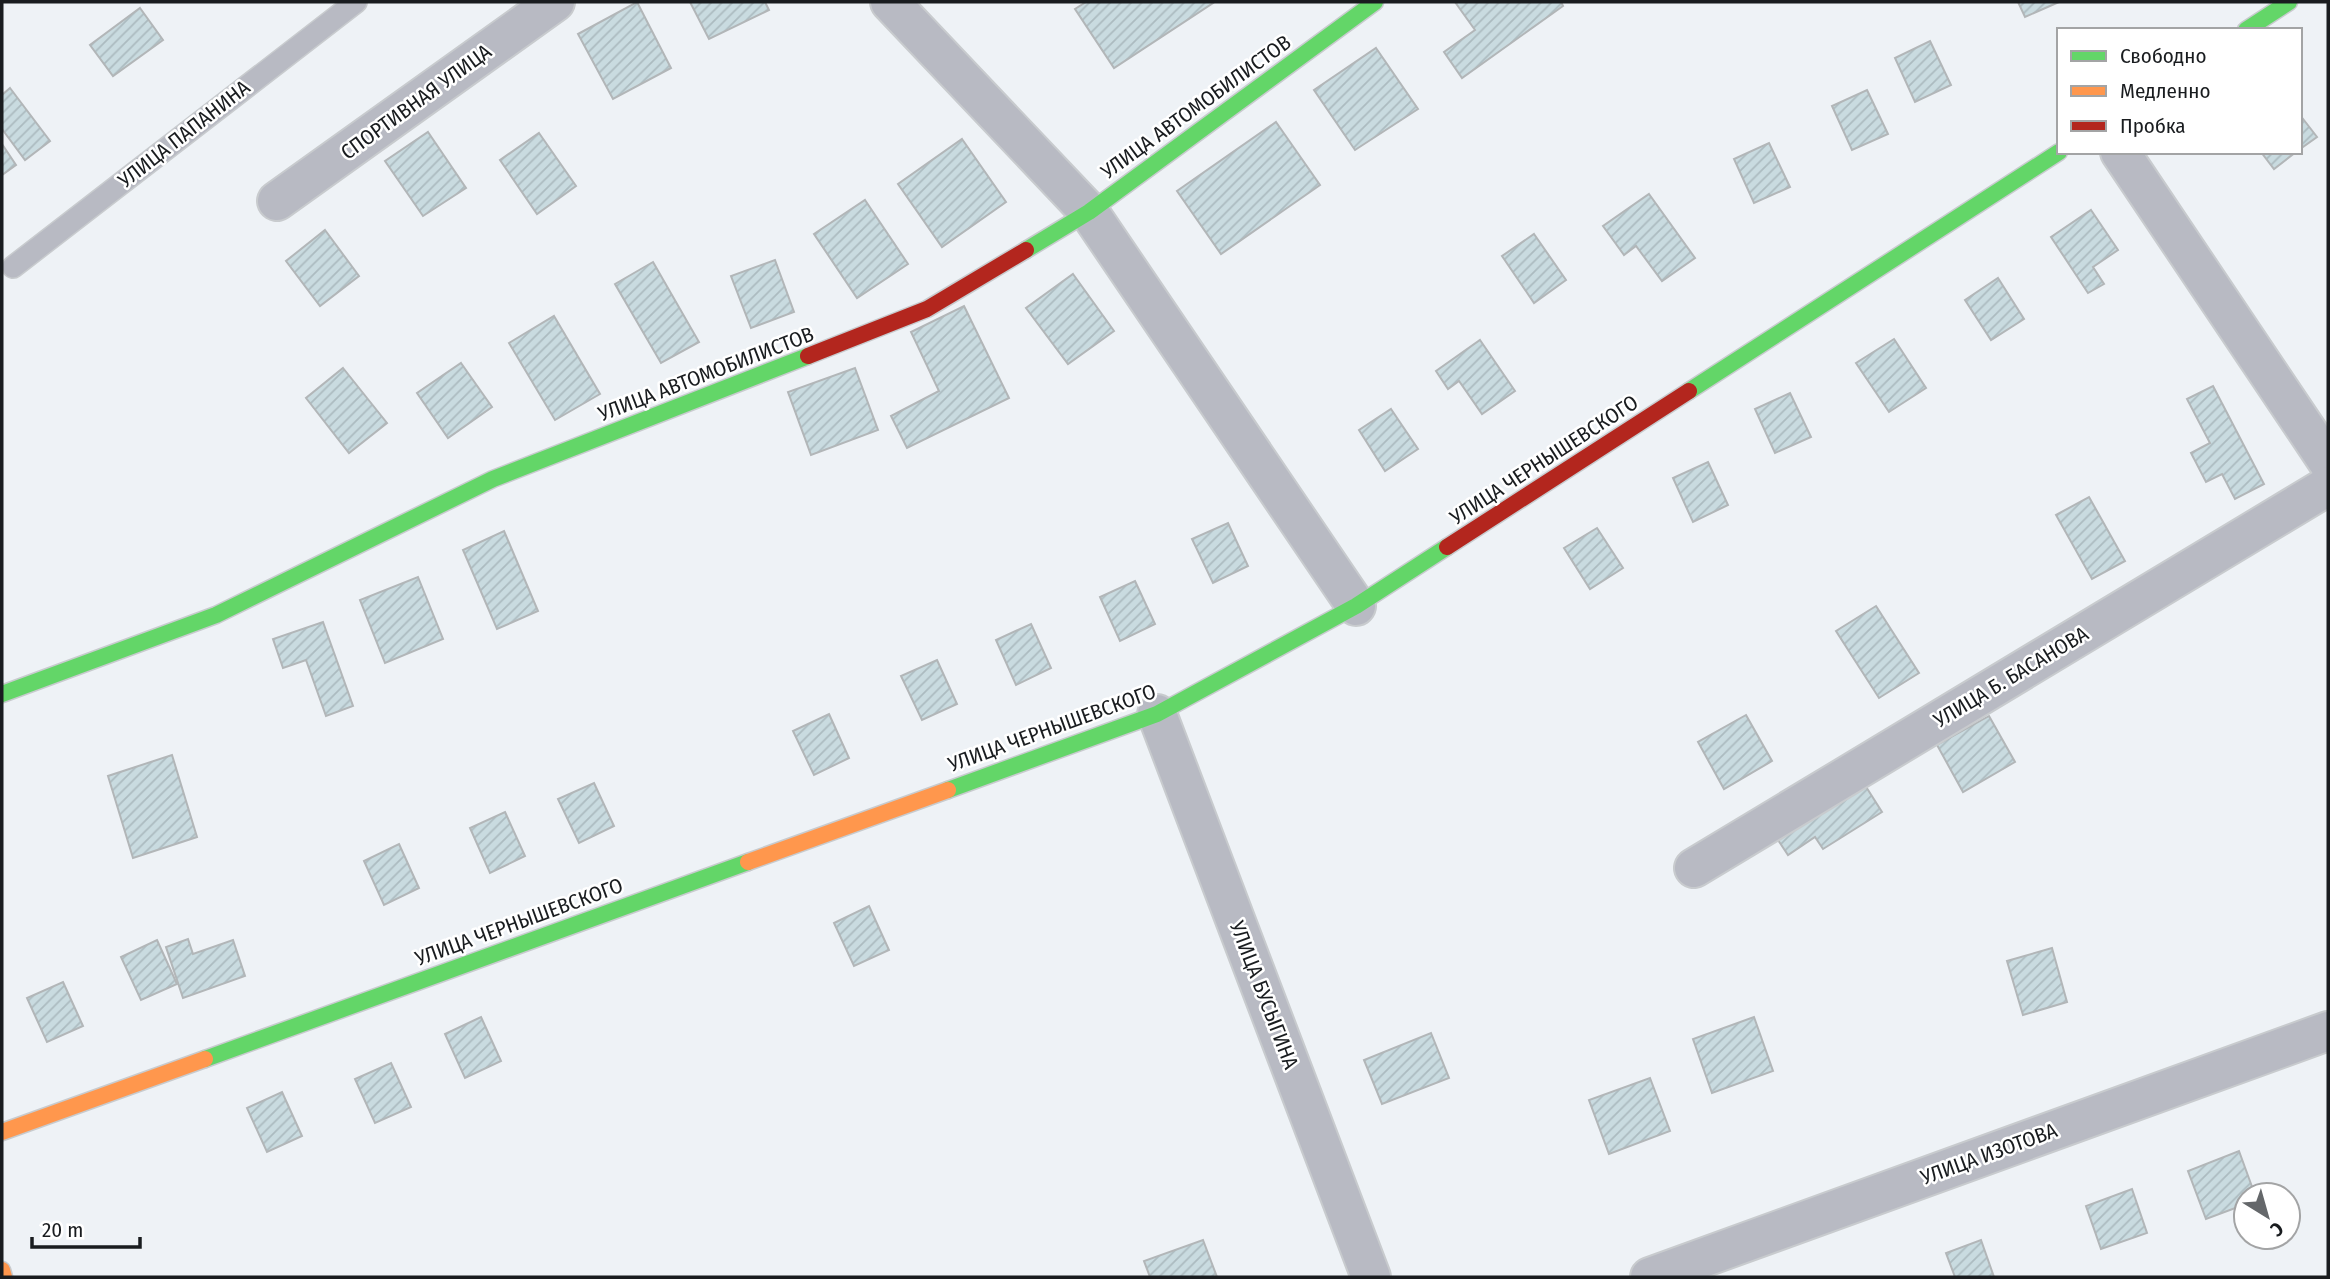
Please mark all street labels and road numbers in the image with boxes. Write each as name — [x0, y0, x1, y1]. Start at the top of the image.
street label: УЛИЦА АВТОМОБИЛИСТОВ — [1095, 29, 1296, 185]
street label: СПОРТИВНАЯ УЛИЦА — [336, 39, 496, 165]
street label: УЛИЦА ПАПАНИНА — [112, 74, 255, 194]
street label: УЛИЦА АВТОМОБИЛИСТОВ — [594, 321, 817, 427]
street label: УЛИЦА ЧЕРНЫШЕВСКОГО — [1444, 389, 1643, 531]
street label: УЛИЦА Б. БАСАНОВА — [1928, 621, 2093, 734]
street label: УЛИЦА ЧЕРНЫШЕВСКОГО — [944, 678, 1159, 778]
street label: УЛИЦА ЧЕРНЫШЕВСКОГО — [411, 872, 626, 972]
street label: УЛИЦА БУСЫГИНА — [1223, 916, 1304, 1073]
street label: УЛИЦА ИЗОТОВА — [1916, 1117, 2061, 1191]

